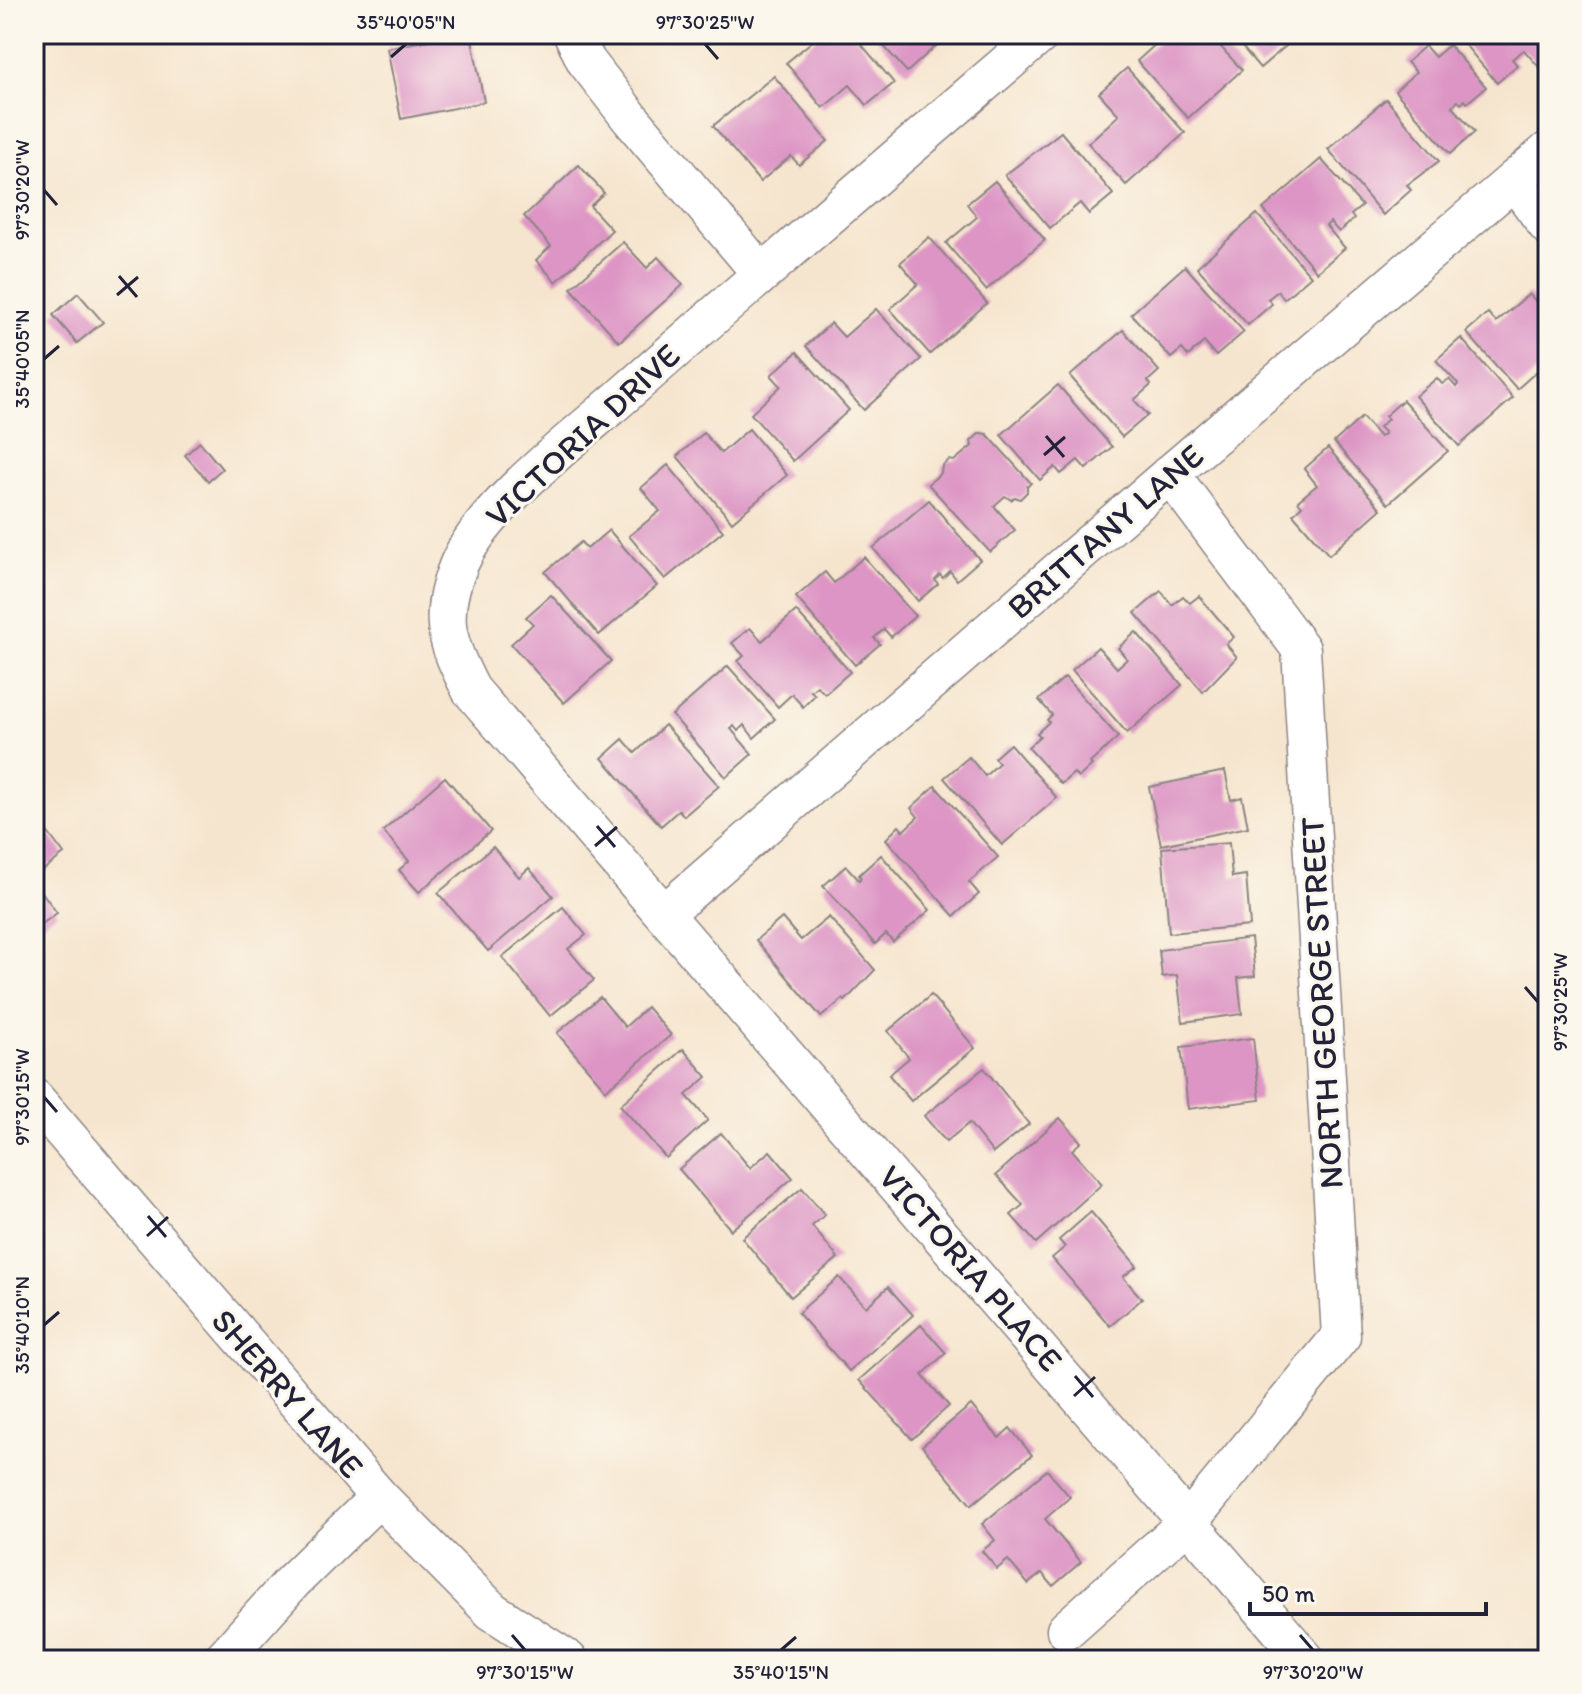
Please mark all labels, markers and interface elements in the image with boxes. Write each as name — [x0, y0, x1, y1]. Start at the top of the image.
text: 35°40'05"N — [357, 10, 455, 34]
text: 97°30'25"W — [656, 10, 754, 34]
text: 97°30'20"W — [10, 140, 34, 240]
text: 35°40'05"N — [10, 310, 34, 408]
street label: VICTORIA DRIVE — [477, 335, 688, 536]
street label: BRITTANY LANE — [999, 435, 1212, 628]
street label: NORTH GEORGE STREET — [1291, 816, 1352, 1190]
text: 97°30'25"W — [1548, 953, 1572, 1051]
text: 97°30'15"W — [10, 1048, 34, 1146]
street label: VICTORIA PLACE — [870, 1157, 1071, 1380]
text: 35°40'10"N — [10, 1276, 34, 1374]
street label: SHERRY LANE — [203, 1300, 372, 1486]
scale bar — [1250, 1566, 1486, 1616]
text: 50 m — [1262, 1579, 1315, 1608]
text: 97°30'15"W — [476, 1660, 574, 1684]
text: 35°40'15"N — [733, 1660, 829, 1684]
text: 97°30'20"W — [1263, 1660, 1363, 1684]

